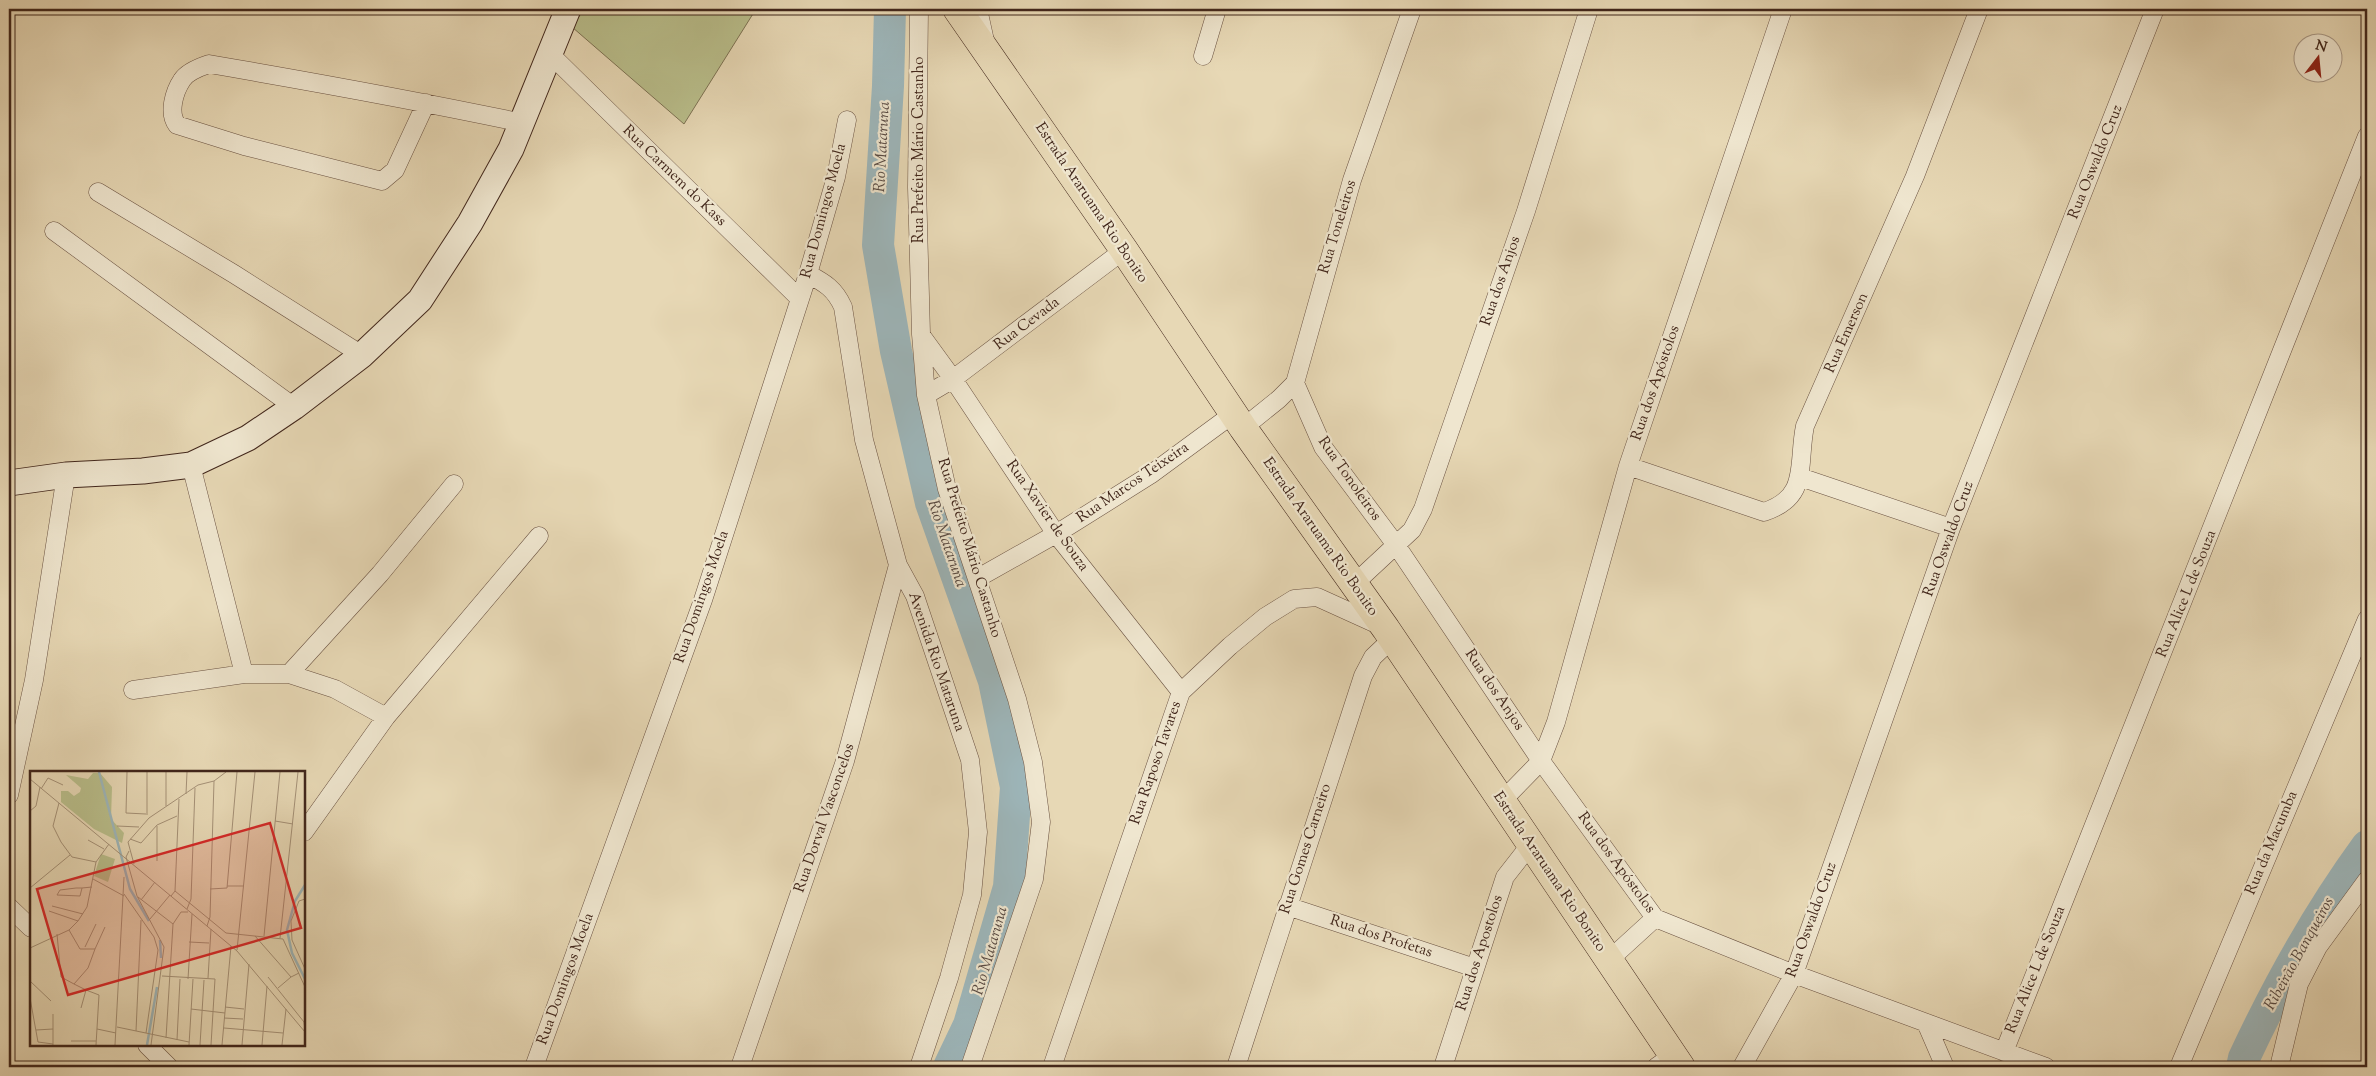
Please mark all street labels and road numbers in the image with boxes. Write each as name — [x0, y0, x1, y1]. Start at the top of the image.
street label: Rua Prefeito Mário Castanho — [909, 57, 930, 243]
street label: Rua Oswaldo Cruz — [2064, 101, 2129, 222]
street label: Estrada Araruama Rio Bonito — [1029, 119, 1153, 287]
street label: Rua Carmem do Kass — [617, 121, 731, 231]
street label: Rua Domingos Moela — [796, 141, 852, 281]
street label: Rua Toneleiros — [1314, 177, 1362, 276]
street label: Rua dos Anjos — [1476, 233, 1526, 329]
street label: Rua Emerson — [1820, 289, 1874, 377]
street label: Rua Cevada — [990, 292, 1064, 356]
street label: Rua dos Apóstolos — [1626, 322, 1686, 443]
street label: Rua Tonoleiros — [1312, 433, 1386, 525]
street label: Rua Marcos Teixeira — [1073, 437, 1193, 528]
street label: Estrada Araruama Rio Bonito — [1257, 453, 1383, 621]
street label: Rua Prefeito Mário Castanho — [932, 456, 1006, 640]
street label: Rua Xavier de Souza — [1001, 456, 1093, 576]
street label: Rua Oswaldo Cruz — [1918, 478, 1980, 600]
street label: Rua Alice L de Souza — [2152, 527, 2222, 661]
street label: Rua Domingos Moela — [669, 528, 735, 666]
street label: Avenida Rio Mataruna — [902, 589, 970, 735]
street label: Rua dos Anjos — [1459, 645, 1529, 735]
street label: Rua Raposo Tavares — [1125, 698, 1187, 828]
street label: Rua Dorval Vasconcelos — [790, 740, 860, 895]
street label: Rua Gomes Carneiro — [1275, 781, 1337, 917]
street label: Estrada Araruama Rio Bonito — [1487, 788, 1611, 956]
street label: Rua da Macumba — [2241, 788, 2303, 898]
street label: Rua dos Apóstolos — [1572, 808, 1660, 918]
street label: Rua Oswaldo Cruz — [1781, 859, 1843, 981]
street label: Rua dos Apostolos — [1451, 892, 1509, 1014]
street label: Rua Alice L de Souza — [2001, 903, 2071, 1037]
street label: Rua Domingos Moela — [532, 910, 600, 1048]
street label: Rua dos Profetas — [1327, 911, 1435, 963]

